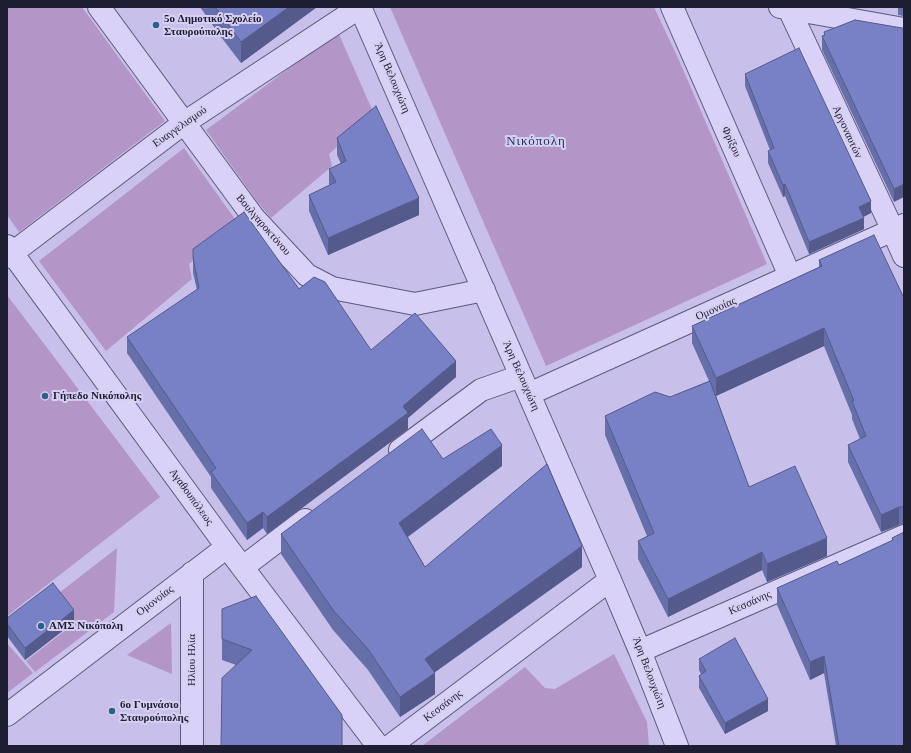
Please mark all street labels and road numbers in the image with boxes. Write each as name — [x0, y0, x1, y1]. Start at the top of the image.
street label: Άρη Βελουχιώτη — [371, 41, 413, 115]
street label: Ευαγγελισμού — [150, 104, 210, 150]
street label: Αργοναυτών — [829, 104, 865, 160]
street label: Φρίξου — [718, 125, 744, 159]
street label: Βουλγαροκτόνου — [233, 192, 293, 258]
street label: Ομονοίας — [694, 294, 738, 324]
street label: Άρη Βελουχιώτη — [500, 339, 542, 413]
street label: Αγαθουπόλεως — [166, 466, 216, 528]
street label: Ομονοίας — [134, 583, 176, 619]
street label: Κεσσάνης — [727, 588, 773, 618]
street label: Ηλίου Ηλία — [185, 634, 199, 686]
street label: Άρη Βελουχιώτη — [629, 635, 669, 711]
street label: Κεσσάνης — [421, 687, 465, 725]

